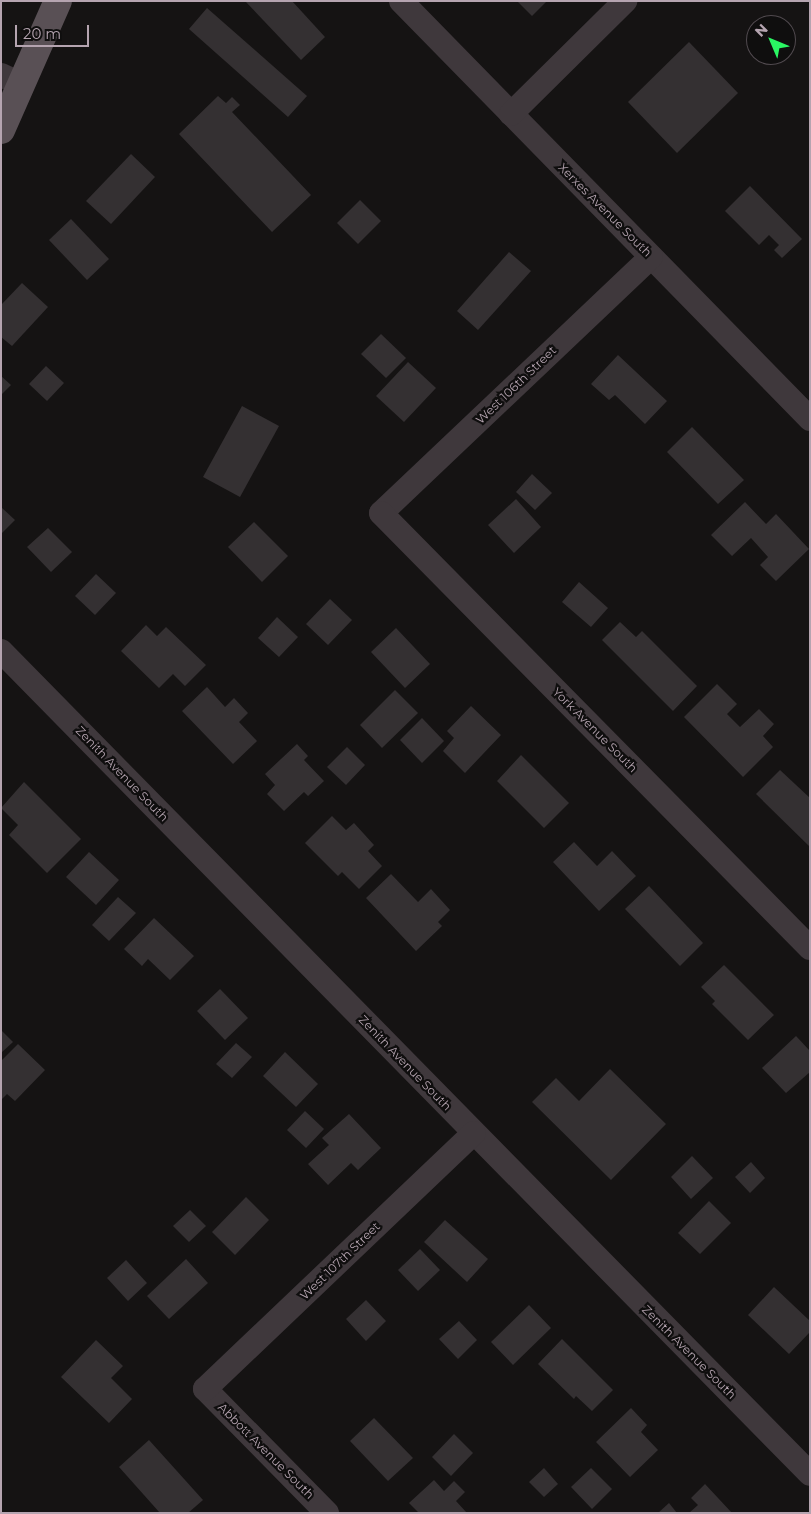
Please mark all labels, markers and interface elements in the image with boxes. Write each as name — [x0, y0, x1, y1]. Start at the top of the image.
scale bar — [18, 15, 91, 47]
north arrow — [746, 15, 796, 65]
text: N — [751, 20, 771, 40]
text: 20 m — [23, 24, 61, 43]
street label: Xerxes Avenue South — [555, 160, 655, 260]
street label: West 106th Street — [473, 343, 559, 427]
street label: York Avenue South — [550, 685, 640, 775]
street label: Zenith Avenue South — [73, 723, 171, 825]
street label: Zenith Avenue South — [356, 1012, 454, 1114]
street label: West 107th Street — [297, 1219, 383, 1303]
street label: Zenith Avenue South — [639, 1302, 739, 1402]
street label: Abbott Avenue South — [215, 1400, 317, 1502]

